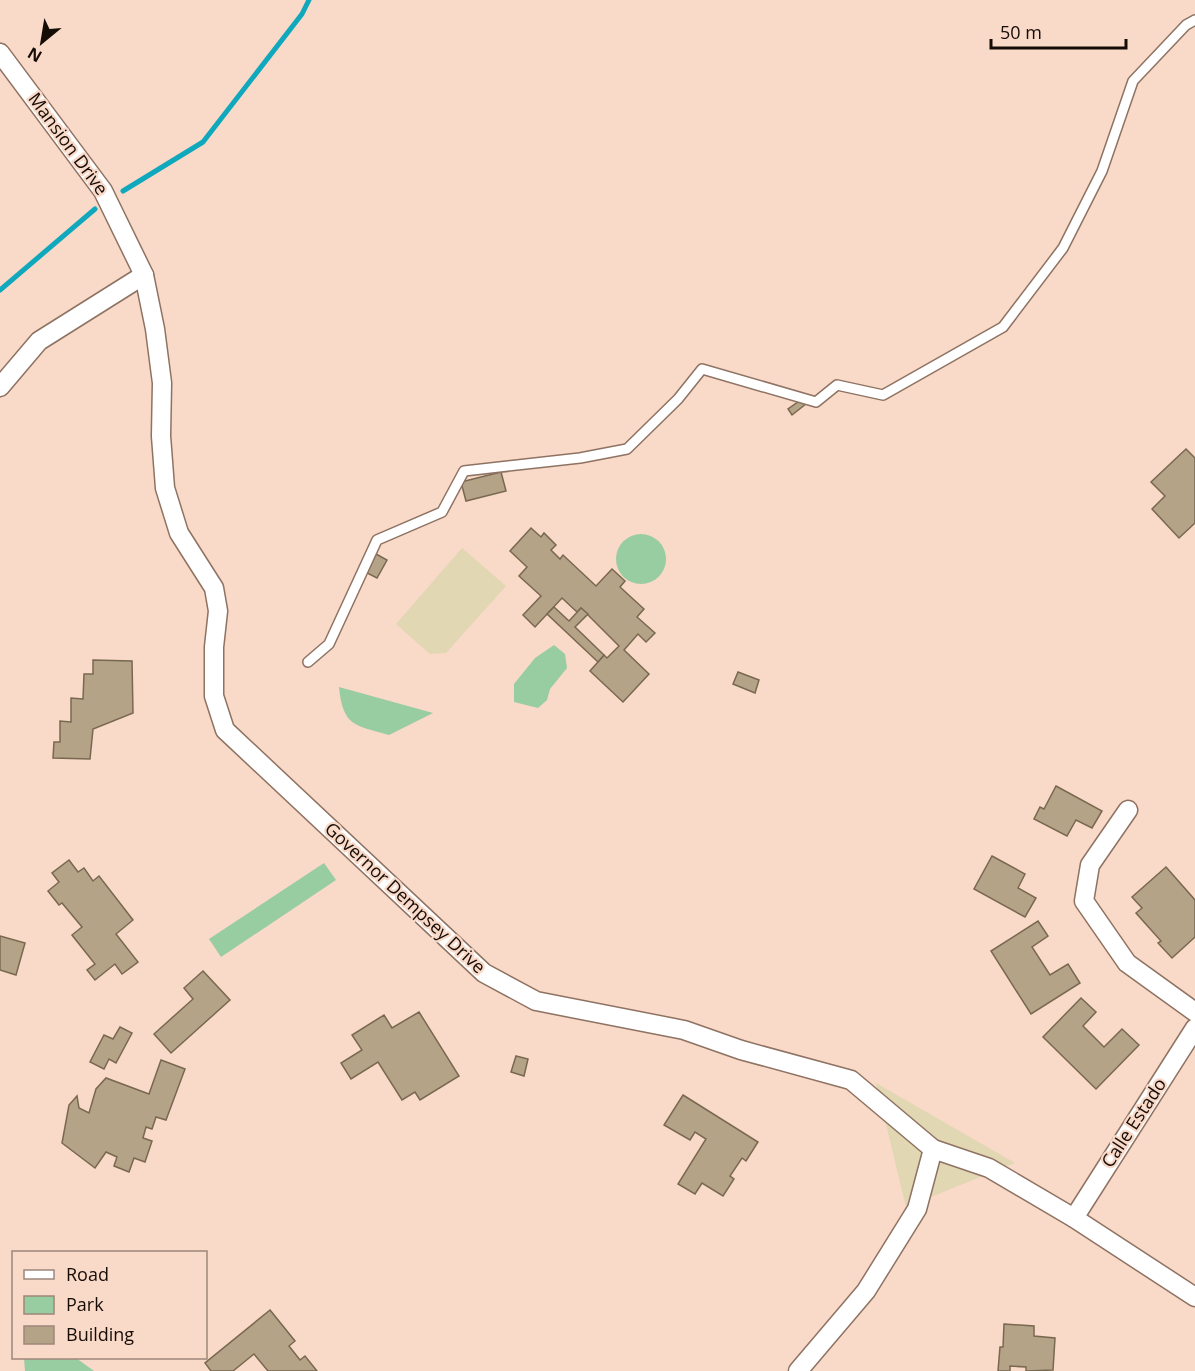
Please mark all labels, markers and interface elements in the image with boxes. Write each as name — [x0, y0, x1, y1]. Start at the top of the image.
north arrow — [12, 12, 72, 72]
scale bar — [991, 12, 1126, 50]
text: 50 m — [1000, 20, 1042, 44]
text: N — [23, 42, 46, 68]
street label: Mansion Drive — [24, 87, 114, 199]
street label: Governor Dempsey Drive — [320, 816, 491, 978]
street label: Calle Estado — [1095, 1073, 1171, 1172]
legend — [12, 1251, 207, 1359]
text: Road — [66, 1262, 109, 1286]
text: Park — [66, 1292, 104, 1316]
text: Building — [66, 1322, 134, 1346]

